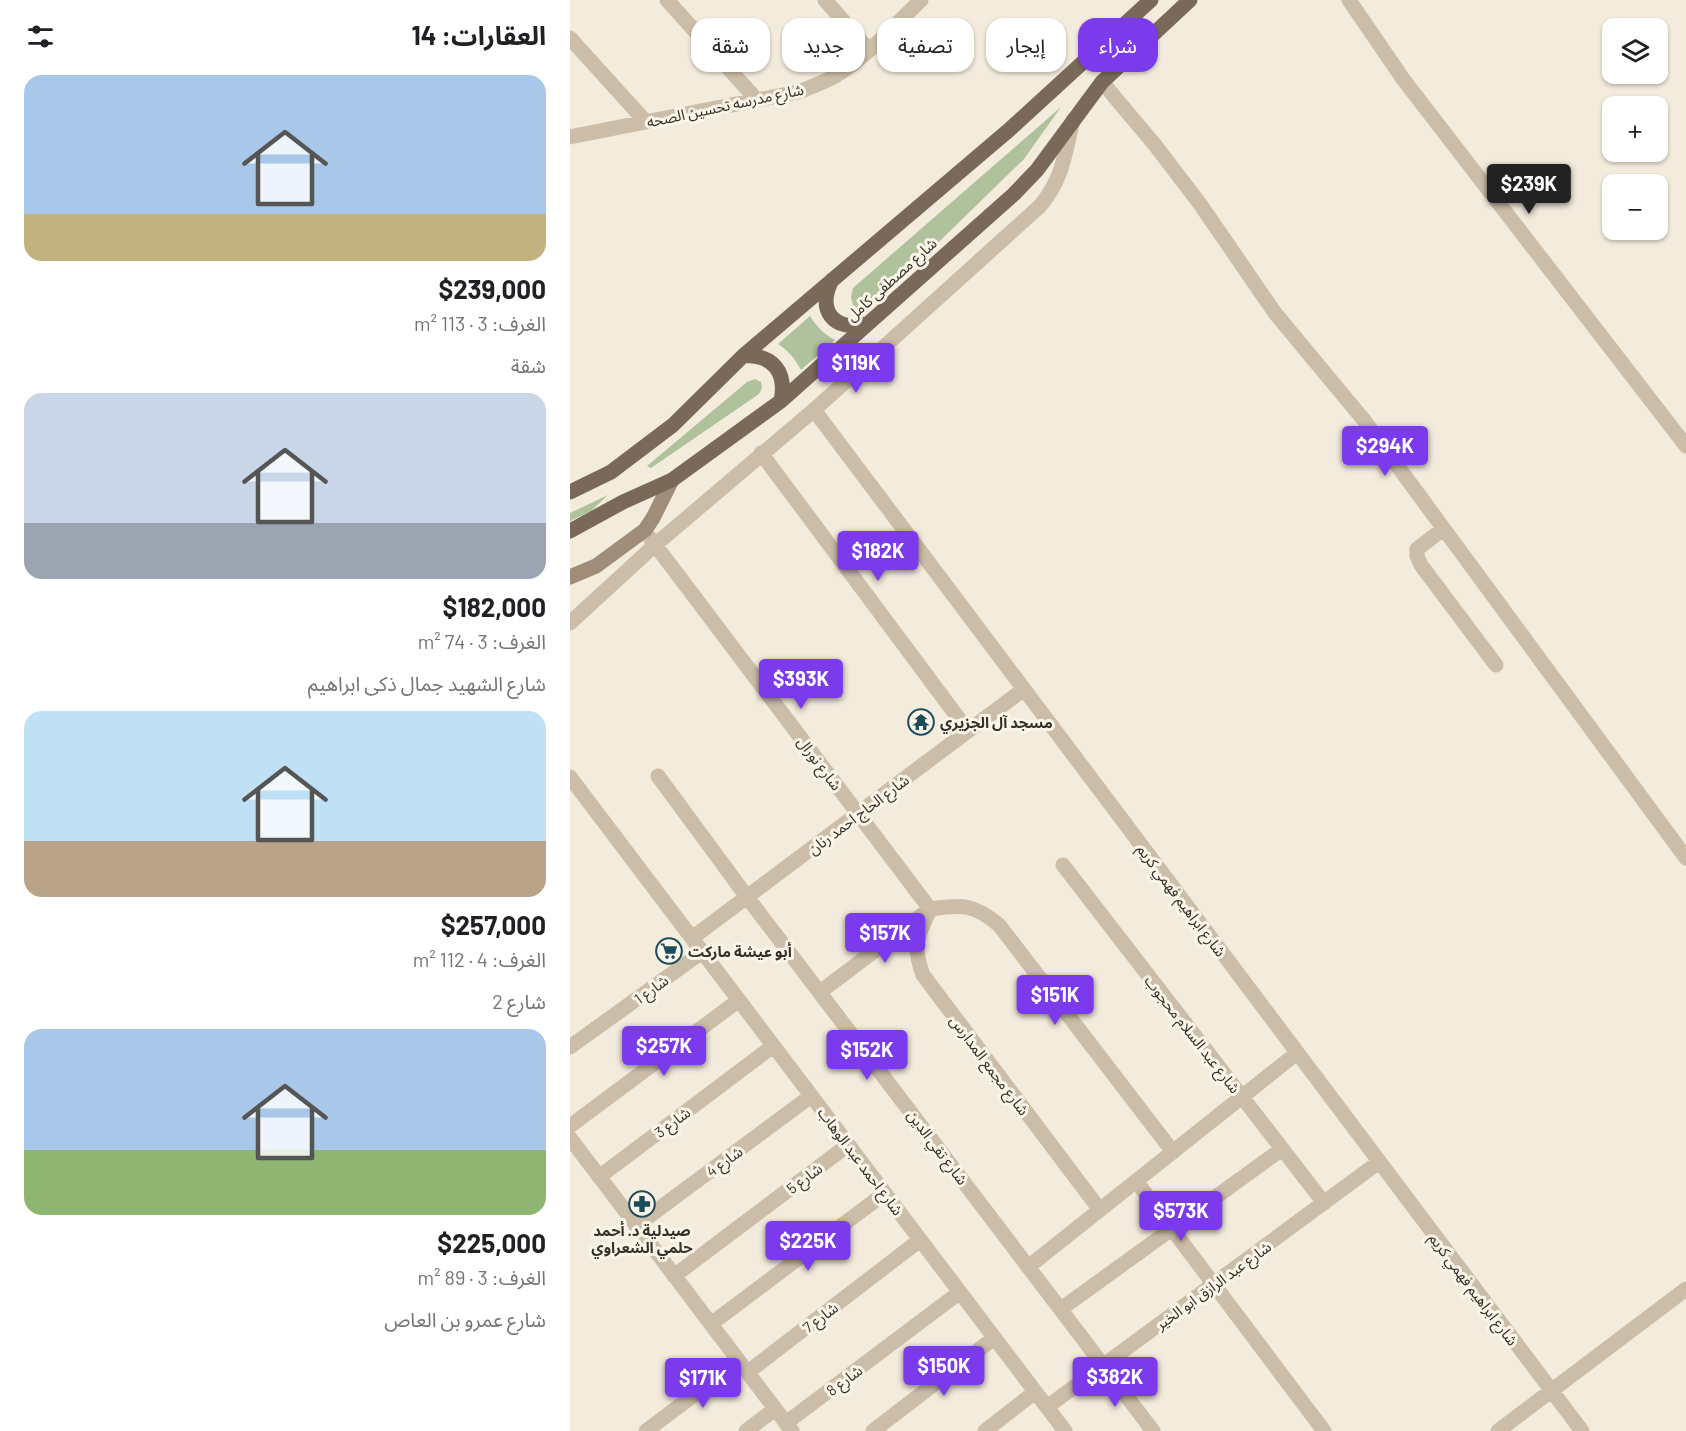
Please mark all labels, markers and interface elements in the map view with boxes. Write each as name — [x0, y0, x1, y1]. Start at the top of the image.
chip: شقة — [691, 18, 770, 72]
chip: جديد — [782, 18, 865, 72]
chip: تصفية — [877, 18, 974, 72]
chip: إيجار — [986, 18, 1066, 72]
chip: شراء — [1078, 18, 1158, 72]
map controls — [1602, 18, 1668, 240]
button: layers — [1602, 18, 1668, 84]
text: العقارات: 14 — [411, 19, 546, 50]
icon: filters — [24, 20, 57, 53]
street label: شارع مدرسه تحسين الصحه — [645, 80, 806, 134]
button: + — [1602, 96, 1668, 162]
icon: home — [231, 114, 339, 222]
pin: $239K — [1487, 164, 1571, 215]
text: $239K — [1501, 171, 1557, 195]
button: − — [1602, 174, 1668, 240]
street label: شارع مصطفى كامل — [842, 233, 943, 327]
text: $239,000 — [438, 273, 546, 304]
text: الغرف: 3 · 113 m² — [414, 311, 546, 335]
pin: $119K — [814, 343, 898, 394]
text: $119K — [832, 350, 880, 374]
text: شقة — [511, 353, 546, 377]
pin: $294K — [1343, 426, 1427, 477]
icon: home — [231, 432, 339, 540]
text: $294K — [1356, 433, 1414, 457]
pin: $182K — [836, 531, 920, 582]
text: $182K — [851, 538, 905, 562]
text: $182,000 — [443, 591, 546, 622]
text: الغرف: 3 · 74 m² — [418, 629, 546, 653]
pin: $393K — [759, 659, 843, 710]
text: $393K — [773, 666, 829, 690]
text: شارع الشهيد جمال ذكى ابراهيم — [308, 671, 546, 695]
temple icon: مسجد آل الجزيري — [906, 707, 936, 737]
place label: مسجد آل الجزيري — [940, 713, 1053, 734]
street label: شارع نورال — [791, 733, 846, 796]
icon: home — [231, 750, 339, 858]
street label: شارع الحاج احمد رنان — [804, 770, 915, 861]
street label: شارع ابراهيم فهمي كريم — [1131, 840, 1230, 962]
text: $257,000 — [441, 909, 546, 940]
pin: $157K — [843, 913, 927, 964]
text: $157K — [859, 920, 911, 944]
supermarket icon: أبو عيشة ماركت — [654, 936, 684, 966]
place label: أبو عيشة ماركت — [688, 942, 792, 961]
text: الغرف: 4 · 112 m² — [413, 947, 546, 971]
street label: شارع 1 — [631, 971, 674, 1011]
street label: شارع عبد السلام محجوب — [1138, 972, 1245, 1099]
pin: $151K — [1013, 975, 1097, 1026]
text: $151K — [1031, 982, 1079, 1006]
text: شارع 2 — [492, 989, 546, 1013]
street label: شارع مجمع المدارس — [943, 1012, 1033, 1121]
pin: $257K — [622, 1026, 706, 1077]
pin: $152K — [825, 1030, 909, 1081]
text: $257K — [636, 1033, 692, 1057]
text: $152K — [840, 1037, 894, 1061]
icon: home — [231, 1068, 339, 1176]
street label: شارع 3 — [651, 1103, 696, 1144]
street label: شارع احمد عبد الوهاب — [811, 1104, 908, 1221]
street label: شارع تقي الدين — [901, 1106, 972, 1191]
street label: شارع 4 — [702, 1142, 748, 1183]
street label: شارع 5 — [783, 1159, 828, 1200]
pharmacy icon: صيدلية د. أحمد حلمي الشعراوي — [627, 1189, 657, 1219]
pin: $573K — [1139, 1191, 1223, 1242]
text: $573K — [1153, 1198, 1209, 1222]
place label: صيدلية د. أحمد حلمي الشعراوي — [591, 1221, 693, 1259]
pin: $225K — [766, 1221, 850, 1272]
text: $225,000 — [437, 1227, 546, 1258]
text: $225K — [779, 1228, 837, 1252]
street label: شارع ابراهيم فهمي كريم — [1423, 1229, 1522, 1351]
street label: شارع عبد الرازق ابو الخير — [1151, 1237, 1277, 1337]
text: الغرف: 3 · 89 m² — [417, 1265, 546, 1289]
street label: شارع 7 — [799, 1298, 844, 1339]
text: شارع عمرو بن العاص — [384, 1307, 546, 1331]
pin: $150K — [902, 1346, 986, 1397]
text: $150K — [917, 1353, 971, 1377]
pin: $382K — [1073, 1357, 1157, 1408]
pin: $171K — [661, 1358, 745, 1409]
street label: شارع 8 — [823, 1361, 868, 1402]
text: $382K — [1087, 1364, 1143, 1388]
text: $171K — [679, 1365, 727, 1389]

